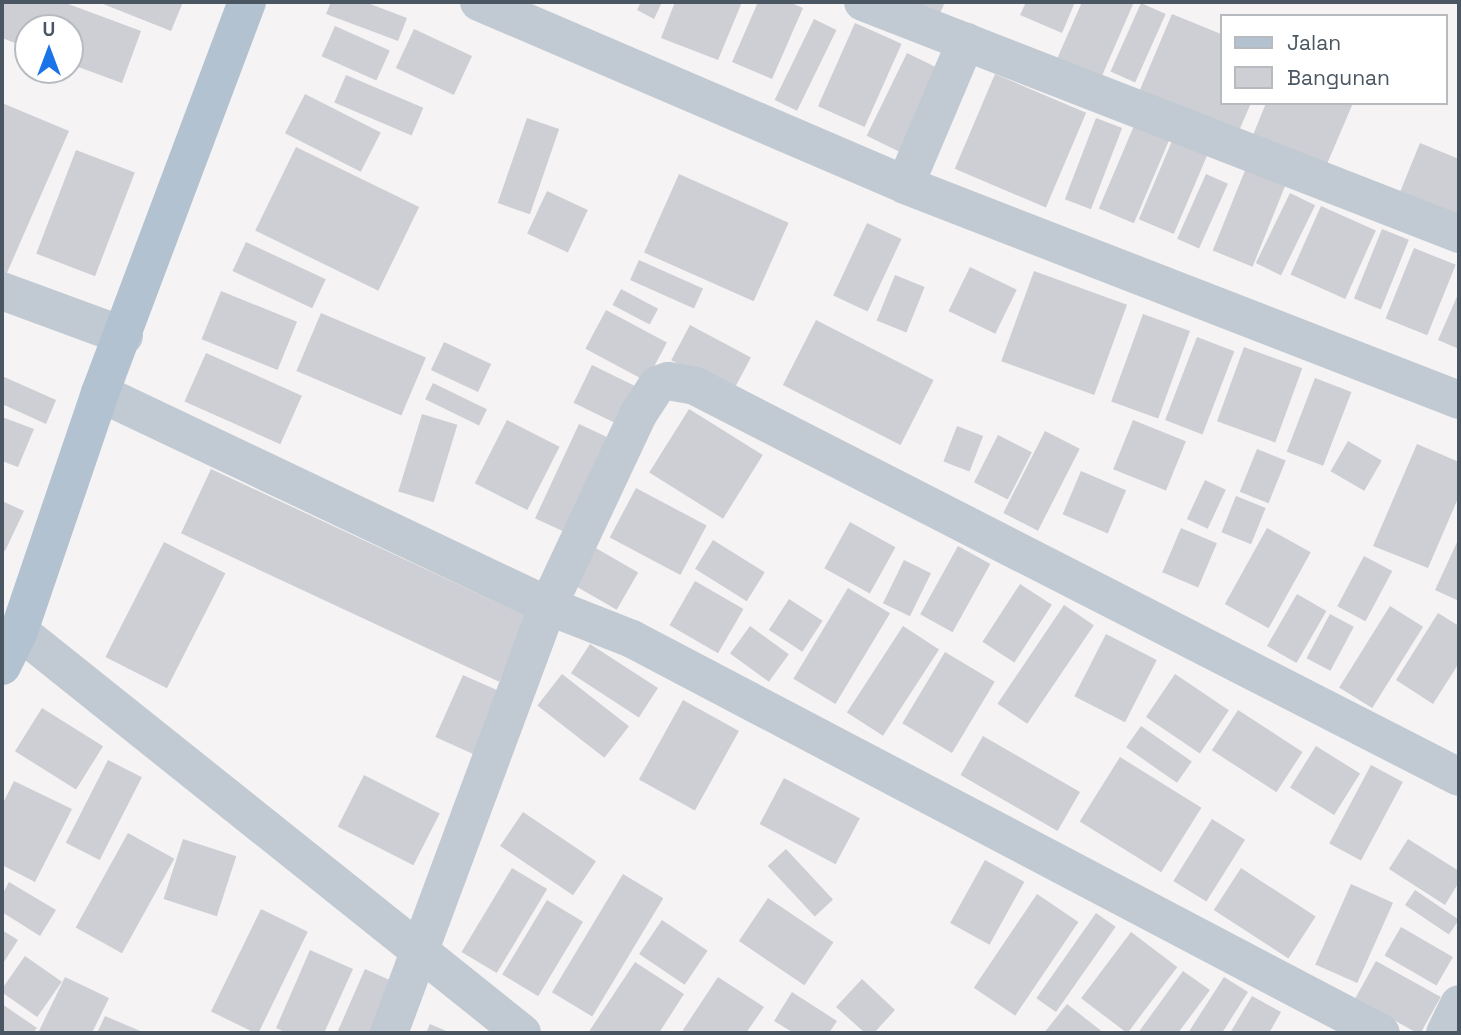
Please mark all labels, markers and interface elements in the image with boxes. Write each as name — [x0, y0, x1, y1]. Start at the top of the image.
north arrow — [14, 14, 84, 84]
legend — [1220, 14, 1447, 105]
text: U — [43, 17, 55, 42]
text: Jalan — [1287, 29, 1341, 56]
text: Bangunan — [1287, 64, 1390, 91]

